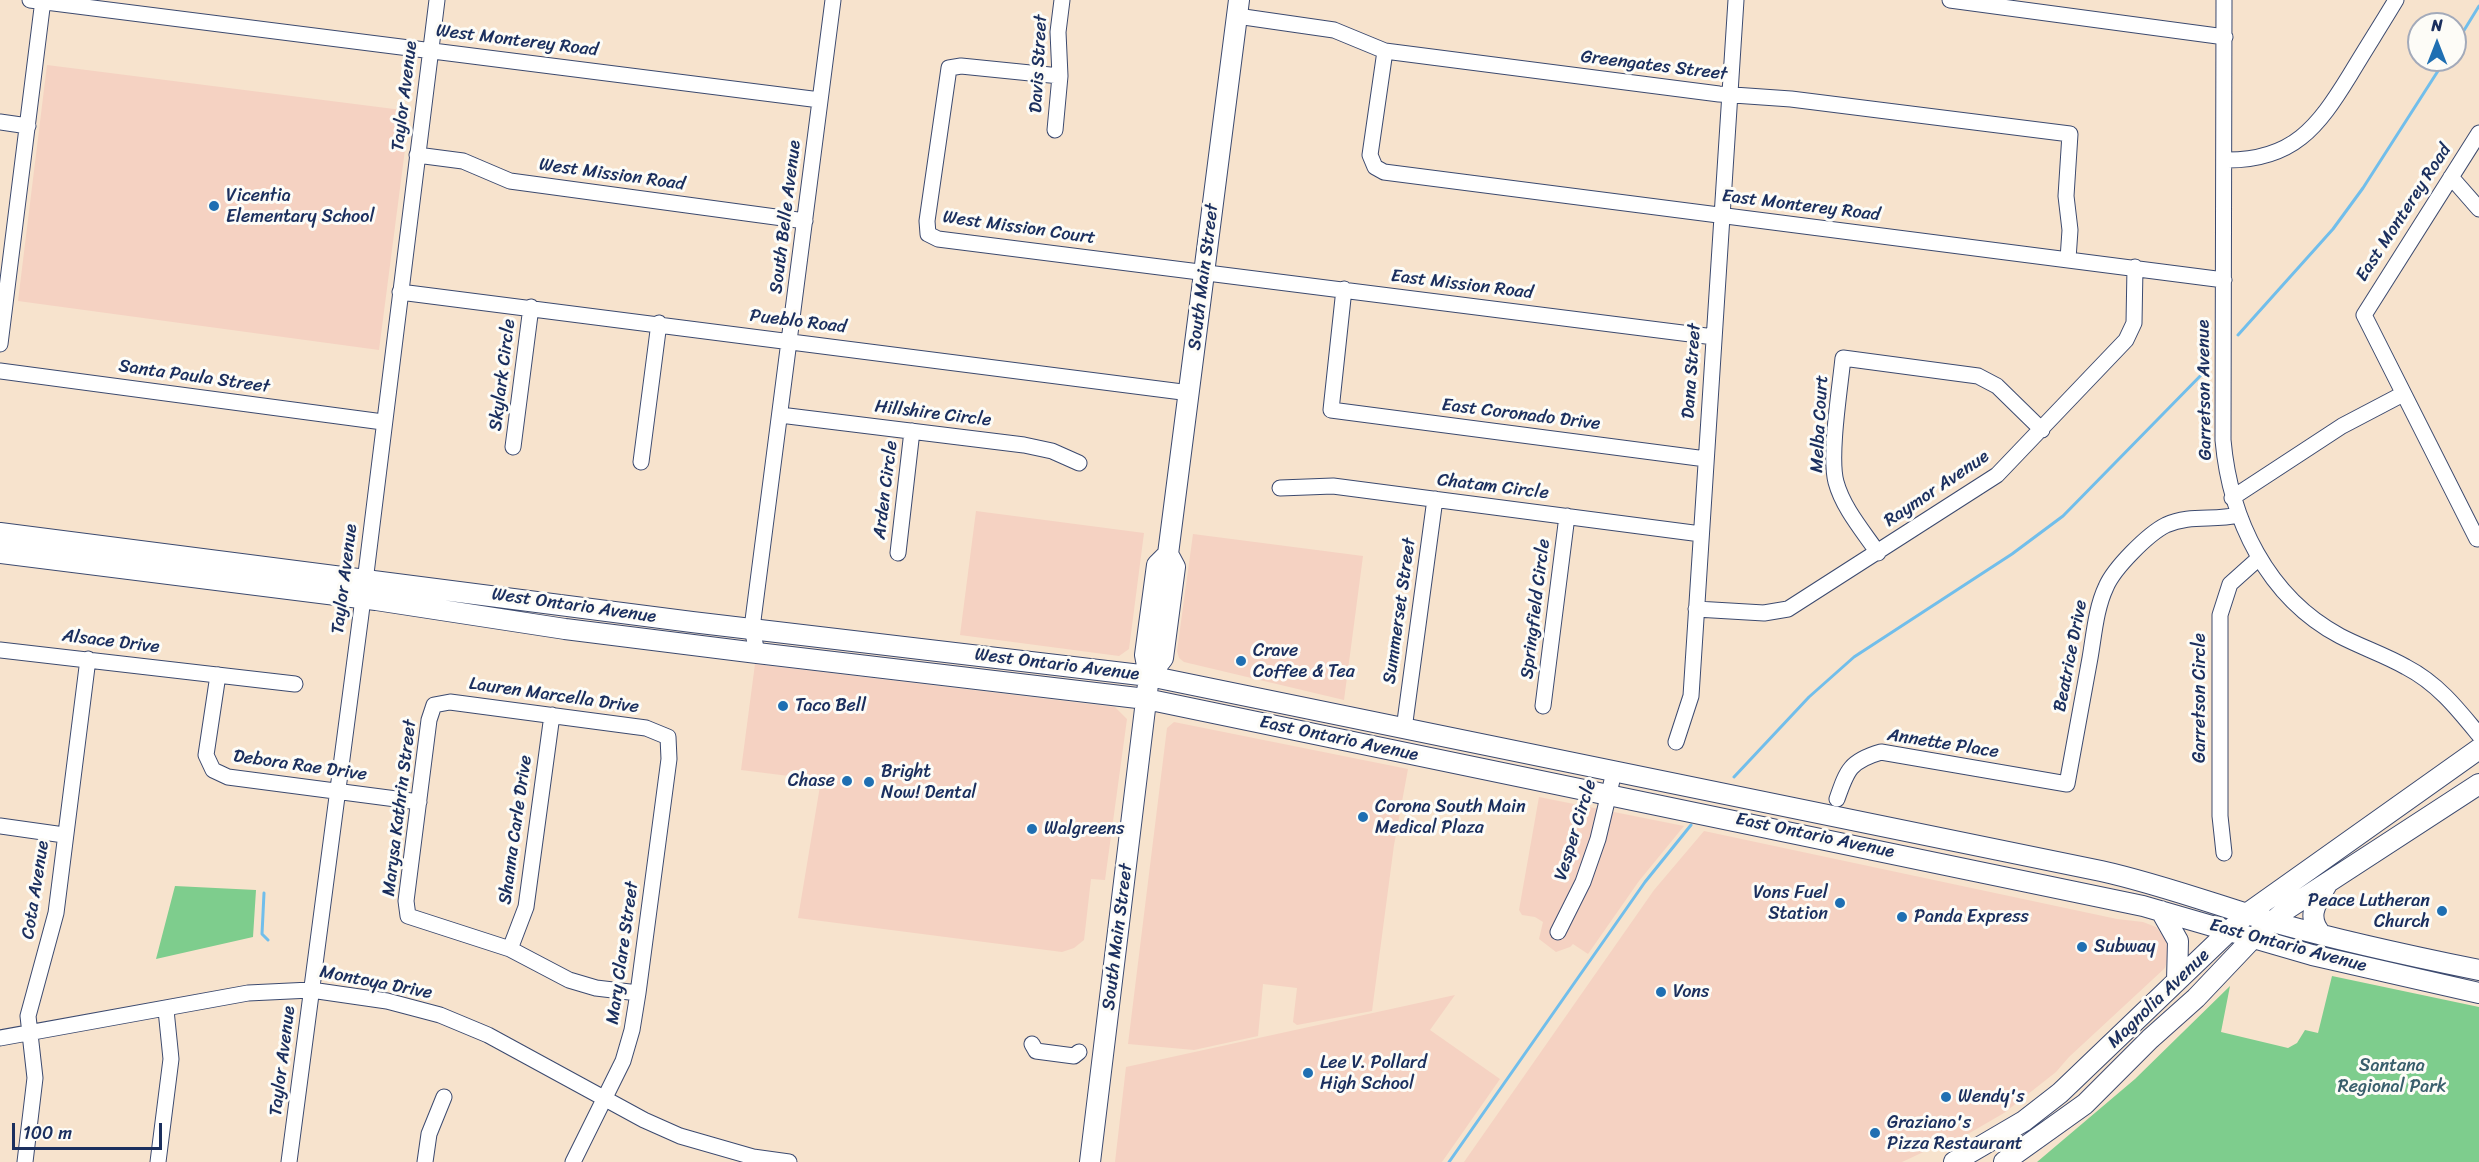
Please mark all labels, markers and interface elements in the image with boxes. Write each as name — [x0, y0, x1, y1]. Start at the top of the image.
text: N — [2431, 11, 2443, 40]
north arrow — [2407, 12, 2467, 72]
street label: Davis Street — [1026, 14, 1052, 114]
street label: West Monterey Road — [435, 20, 599, 62]
street label: Taylor Avenue — [388, 40, 422, 152]
street label: Greengates Street — [1580, 46, 1728, 86]
street label: South Belle Avenue — [766, 139, 806, 295]
street label: East Monterey Road — [2352, 140, 2456, 286]
street label: West Mission Road — [538, 154, 686, 196]
place label: Vicentia Elementary School — [226, 185, 375, 228]
street label: East Monterey Road — [1721, 186, 1881, 226]
marker: Vicentia Elementary School — [207, 199, 221, 213]
street label: South Main Street — [1184, 203, 1224, 351]
street label: West Mission Court — [941, 207, 1097, 249]
street label: East Mission Road — [1390, 266, 1534, 304]
street label: Pueblo Road — [749, 305, 847, 339]
street label: Skylark Circle — [485, 318, 521, 432]
street label: Garretson Avenue — [2193, 320, 2217, 460]
street label: Dana Street — [1678, 323, 1706, 419]
street label: Santa Paula Street — [117, 356, 271, 398]
street label: Melba Court — [1807, 375, 1833, 473]
street label: East Coronado Drive — [1441, 395, 1601, 435]
street label: Hillshire Circle — [873, 396, 993, 432]
street label: Arden Circle — [869, 439, 903, 541]
street label: Raymor Avenue — [1880, 446, 1994, 532]
street label: Chatam Circle — [1436, 469, 1550, 505]
street label: Taylor Avenue — [328, 523, 362, 635]
street label: Summerset Street — [1379, 537, 1421, 685]
street label: Springfield Circle — [1517, 538, 1555, 680]
street label: West Ontario Avenue — [490, 584, 658, 628]
street label: Beatrice Drive — [2050, 598, 2092, 714]
street label: Alsace Drive — [61, 625, 161, 659]
street label: Garretson Circle — [2189, 633, 2211, 763]
place label: Crave Coffee & Tea — [1253, 640, 1355, 682]
street label: West Ontario Avenue — [973, 644, 1141, 686]
marker: Crave Coffee & Tea — [1234, 654, 1248, 668]
street label: Lauren Marcella Drive — [468, 673, 640, 719]
place label: Taco Bell — [795, 695, 866, 717]
marker: Taco Bell — [776, 699, 790, 713]
street label: East Ontario Avenue — [1258, 712, 1420, 766]
street label: Marysa Kathrin Street — [378, 718, 422, 898]
street label: Annette Place — [1886, 725, 2000, 763]
street label: Debora Rae Drive — [232, 746, 368, 786]
street label: Shanna Carle Drive — [495, 754, 537, 906]
place label: Bright Now! Dental — [881, 761, 976, 804]
place label: Chase — [788, 770, 835, 792]
marker: Chase — [840, 774, 854, 788]
marker: Bright Now! Dental — [862, 775, 876, 789]
street label: Vesper Circle — [1550, 777, 1602, 883]
place label: Corona South Main Medical Plaza — [1375, 796, 1526, 838]
street label: East Ontario Avenue — [1734, 809, 1896, 863]
marker: Corona South Main Medical Plaza — [1356, 810, 1370, 824]
place label: Walgreens — [1044, 818, 1124, 840]
marker: Walgreens — [1025, 822, 1039, 836]
street label: Cota Avenue — [18, 839, 54, 941]
street label: South Main Street — [1098, 863, 1138, 1011]
street label: Mary Clare Street — [602, 880, 644, 1026]
place label: Vons Fuel Station — [1753, 882, 1828, 924]
place label: Peace Lutheran Church — [2308, 890, 2430, 932]
marker: Vons Fuel Station — [1833, 896, 1847, 910]
marker: Peace Lutheran Church — [2435, 904, 2449, 918]
place label: Panda Express — [1914, 906, 2029, 928]
marker: Panda Express — [1895, 910, 1909, 924]
street label: East Ontario Avenue — [2207, 915, 2369, 977]
place label: Subway — [2094, 936, 2156, 958]
marker: Subway — [2075, 940, 2089, 954]
street label: Magnolia Avenue — [2104, 945, 2214, 1053]
street label: Montoya Drive — [318, 962, 434, 1004]
place label: Vons — [1673, 981, 1709, 1003]
marker: Vons — [1654, 985, 1668, 999]
street label: Taylor Avenue — [266, 1005, 300, 1117]
place label: Lee V. Pollard High School — [1320, 1052, 1427, 1094]
park label: Santana Regional Park — [2338, 1055, 2446, 1098]
marker: Lee V. Pollard High School — [1301, 1066, 1315, 1080]
place label: Wendy's — [1958, 1086, 2025, 1108]
marker: Wendy's — [1939, 1090, 1953, 1104]
scale bar — [15, 1111, 165, 1149]
place label: Graziano's Pizza Restaurant — [1887, 1112, 2023, 1154]
text: 100 m — [23, 1117, 72, 1149]
marker: Graziano's Pizza Restaurant — [1868, 1126, 1882, 1140]

